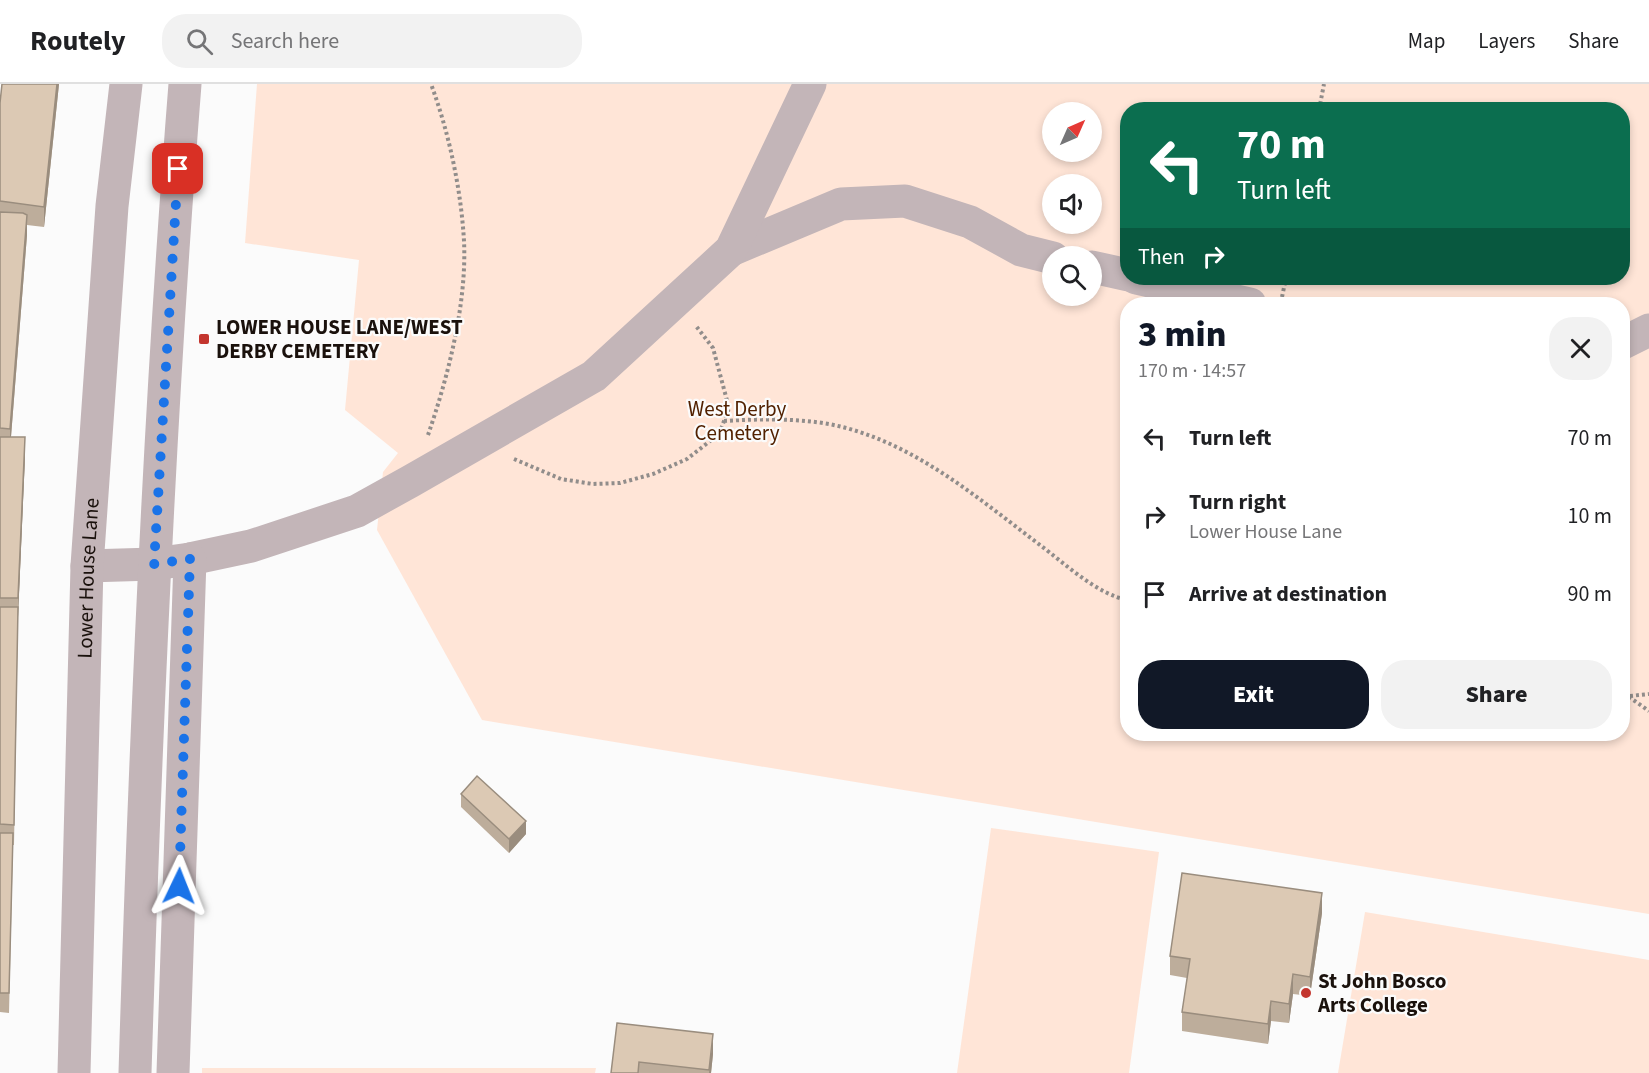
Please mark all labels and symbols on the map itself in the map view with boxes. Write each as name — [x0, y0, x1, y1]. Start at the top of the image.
north arrow — [1042, 102, 1102, 162]
pin — [152, 143, 203, 194]
place label: LOWER HOUSE LANE/WEST DERBY CEMETERY — [216, 312, 463, 366]
marker: LOWER HOUSE LANE/WEST DERBY CEMETERY — [197, 332, 211, 346]
park label: West Derby Cemetery — [688, 394, 786, 448]
street label: Lower House Lane — [70, 497, 107, 659]
position arrow — [147, 854, 211, 918]
place label: St John Bosco Arts College — [1317, 966, 1446, 1020]
marker: St John Bosco Arts College — [1299, 986, 1313, 1000]

